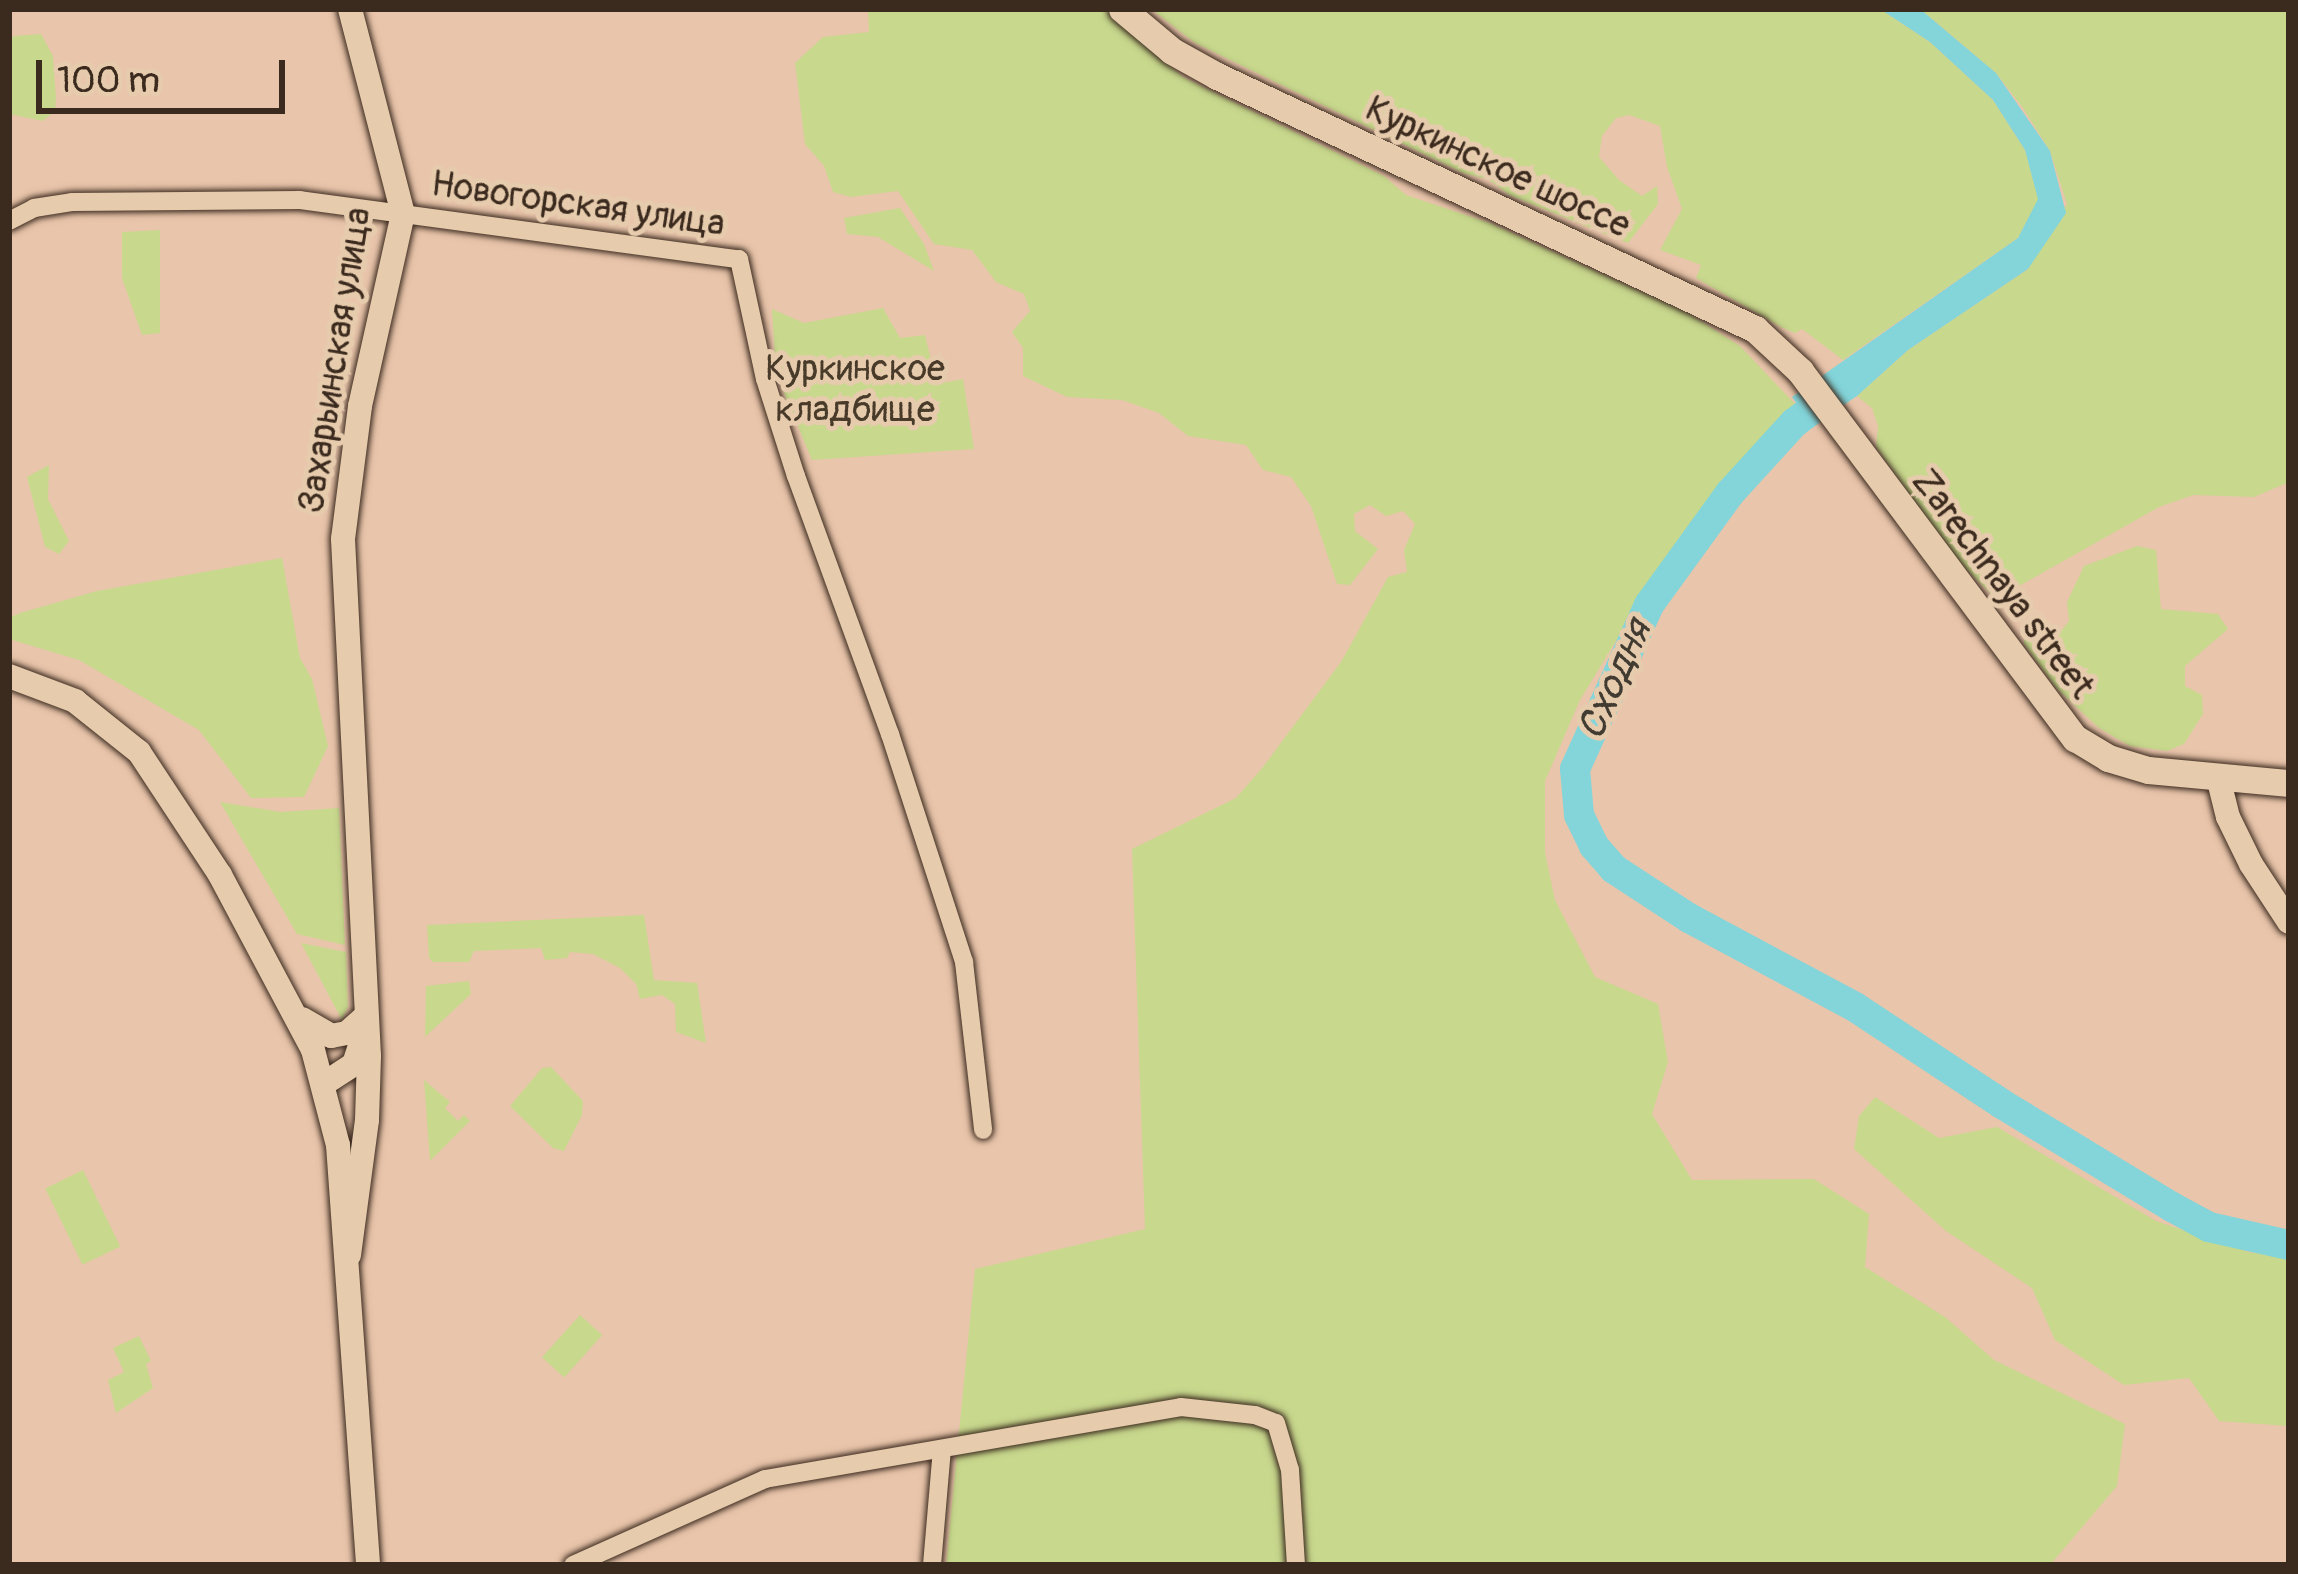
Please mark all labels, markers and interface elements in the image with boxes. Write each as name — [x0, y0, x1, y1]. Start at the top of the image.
scale bar — [42, 36, 291, 110]
text: 100 m — [57, 58, 160, 103]
street label: Куркинское шоссе — [1359, 87, 1637, 247]
street label: Новогорская улица — [429, 162, 727, 246]
street label: Захарьинская улица — [290, 204, 380, 516]
park label: Куркинское кладбище — [765, 346, 945, 431]
street label: Zarechnaya street — [1903, 461, 2103, 707]
water label: Сходня — [1568, 613, 1662, 747]

